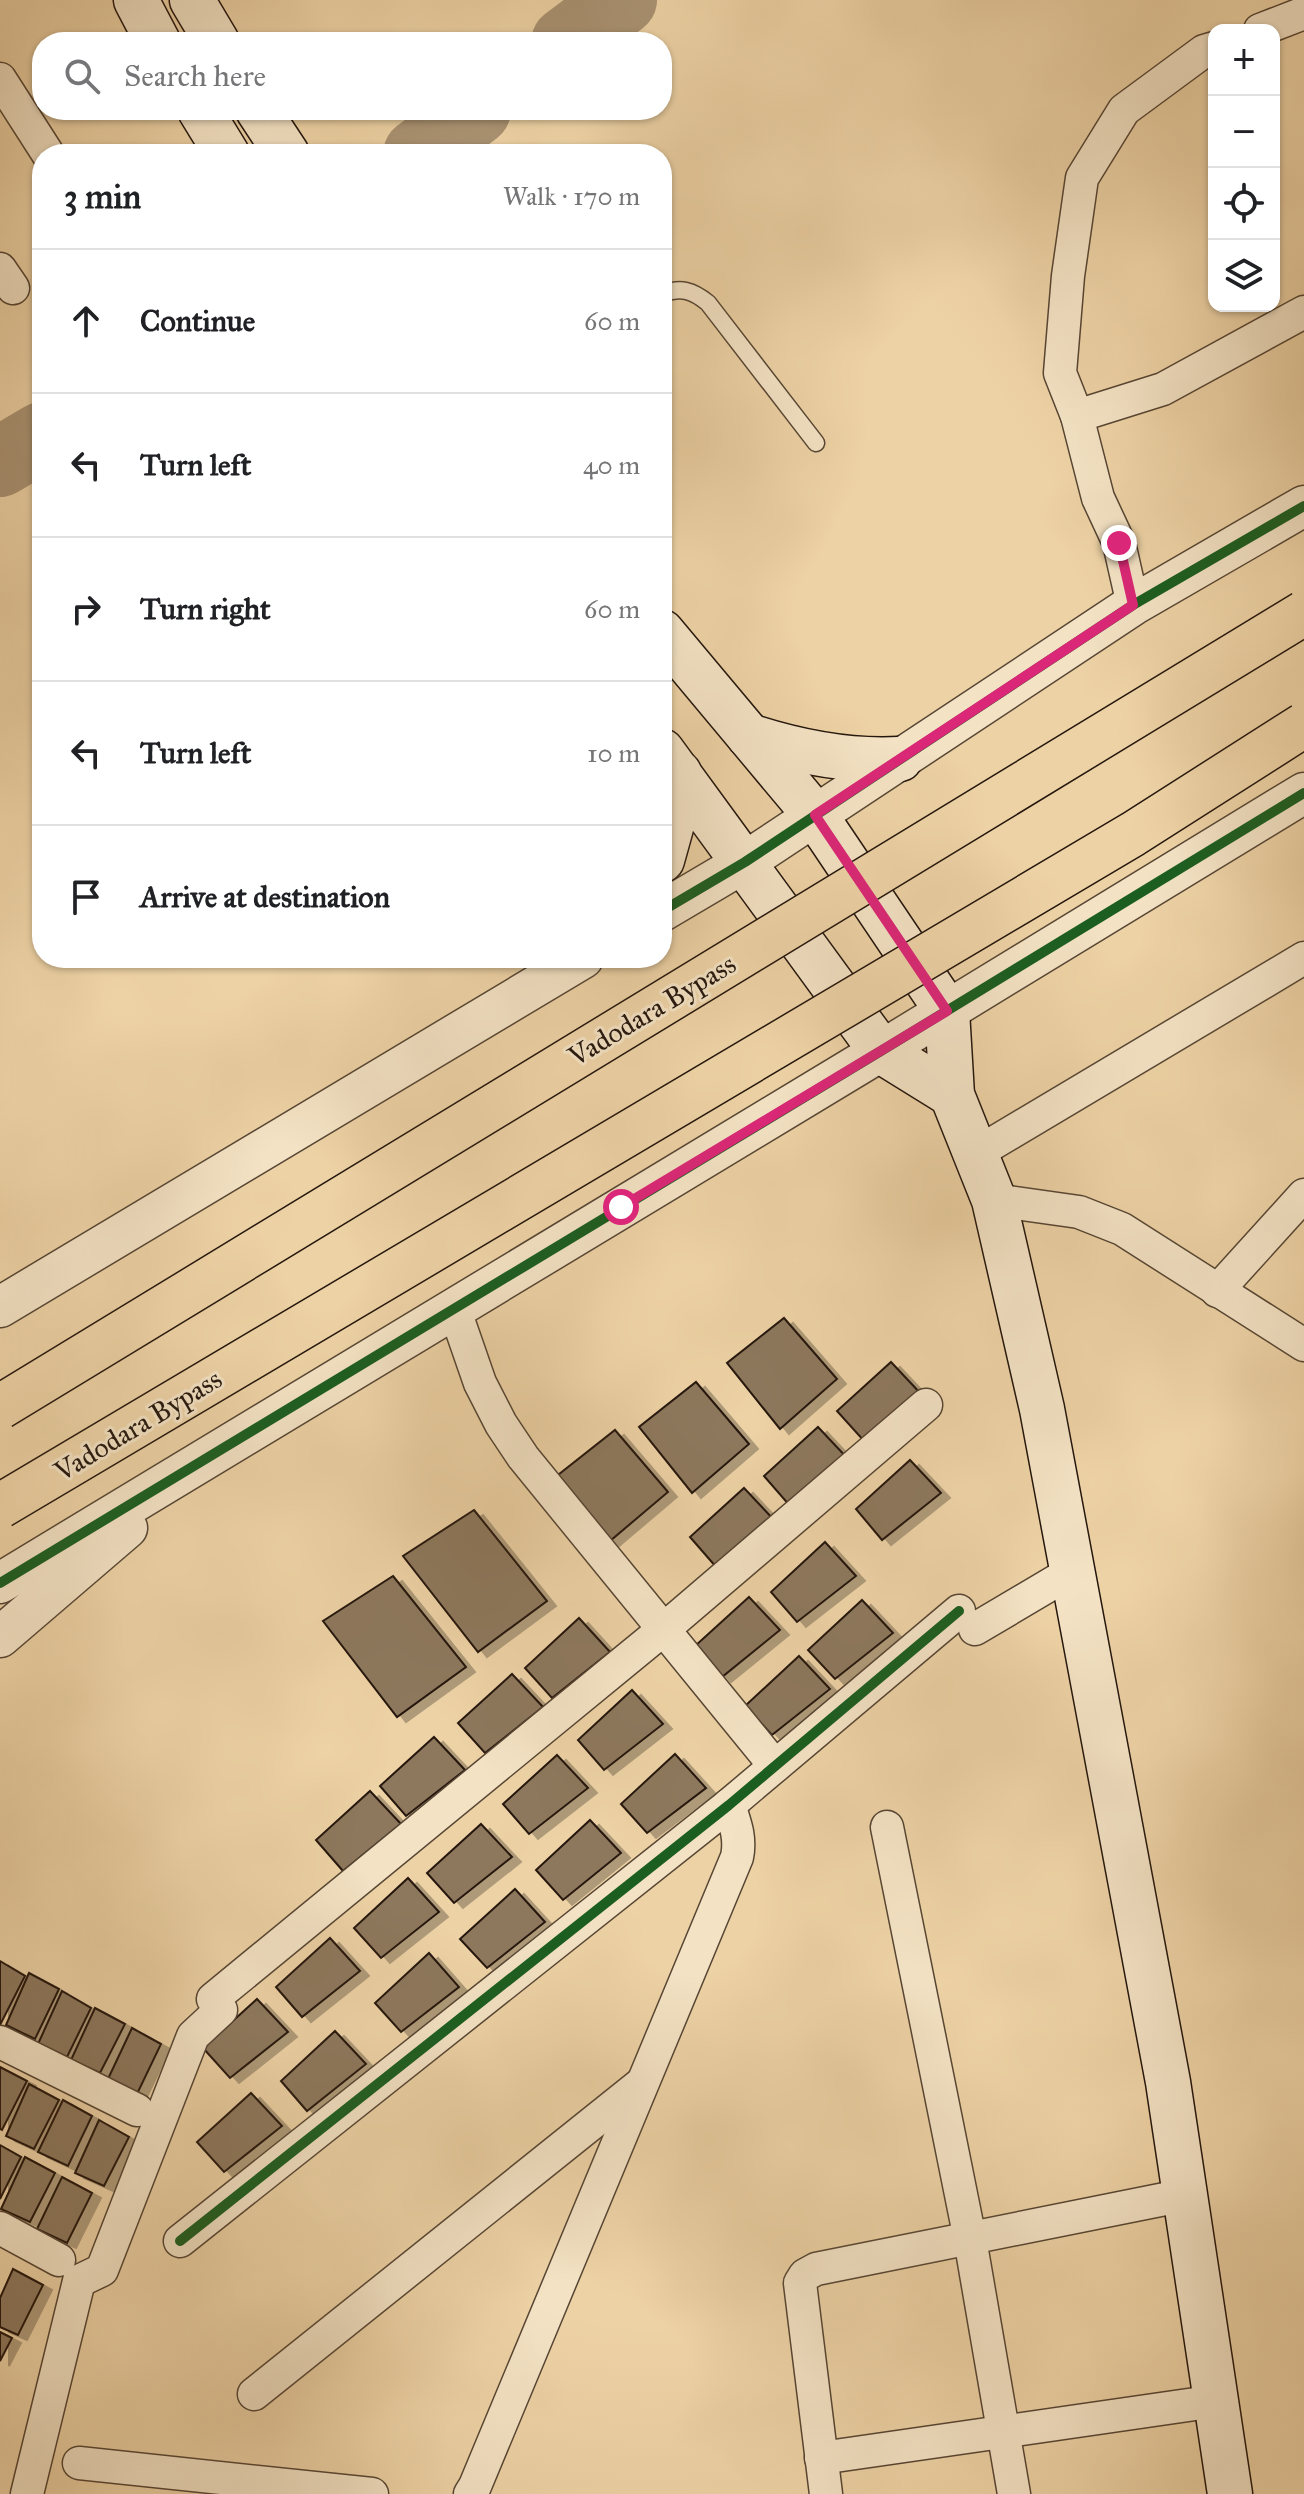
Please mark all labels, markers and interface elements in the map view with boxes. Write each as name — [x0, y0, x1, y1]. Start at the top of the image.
map controls — [1208, 24, 1280, 312]
button: + — [1208, 24, 1280, 96]
search box — [32, 32, 672, 120]
icon: search — [60, 54, 104, 98]
text: Search here — [124, 58, 266, 94]
button: − — [1208, 96, 1280, 168]
button: locate — [1208, 168, 1280, 240]
text: 3 min — [64, 176, 141, 217]
text: Walk · 170 m — [503, 180, 640, 212]
button: layers — [1208, 240, 1280, 312]
icon: ahead — [64, 299, 108, 343]
text: Continue — [140, 303, 255, 339]
text: 60 m — [584, 305, 640, 337]
icon: left — [64, 443, 108, 487]
text: Turn left — [140, 447, 251, 483]
text: 40 m — [583, 449, 640, 481]
route end — [1101, 525, 1137, 561]
icon: right — [64, 587, 108, 631]
text: Turn right — [140, 591, 271, 627]
text: 60 m — [584, 593, 640, 625]
icon: left — [64, 731, 108, 775]
text: Turn left — [140, 735, 251, 771]
text: 10 m — [587, 737, 640, 769]
icon: arrive — [64, 875, 108, 919]
text: Arrive at destination — [140, 879, 390, 915]
street label: Vadodara Bypass — [561, 946, 742, 1074]
route start — [603, 1189, 639, 1225]
street label: Vadodara Bypass — [47, 1361, 228, 1489]

